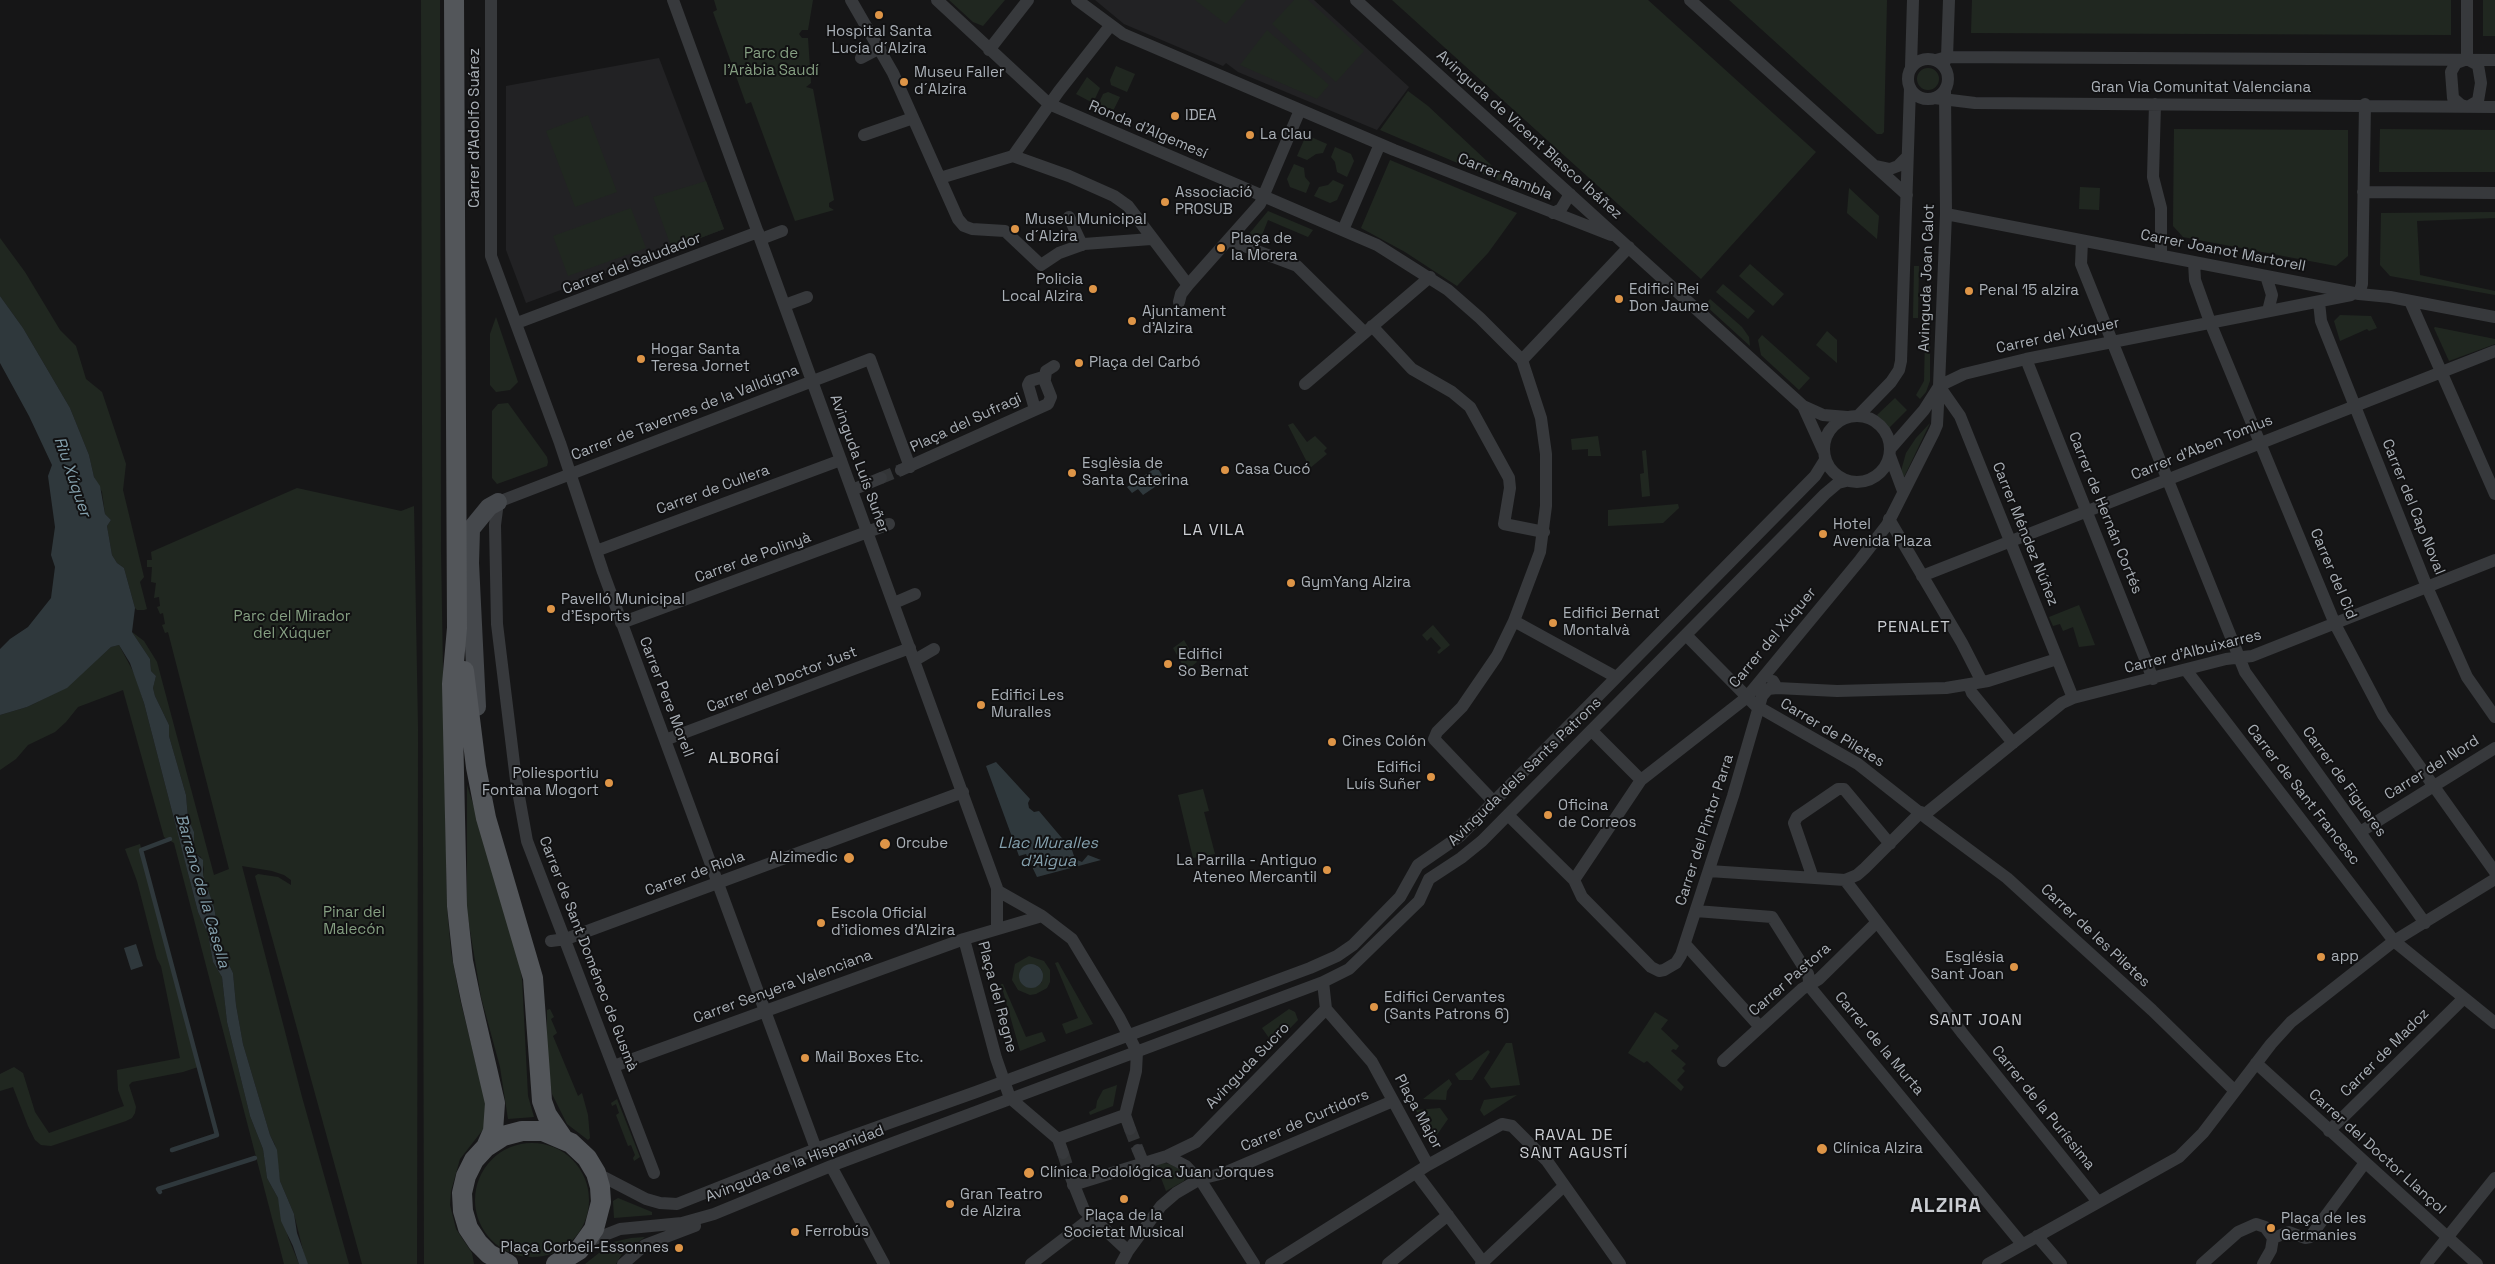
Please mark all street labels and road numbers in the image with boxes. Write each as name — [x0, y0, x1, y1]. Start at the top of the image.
street label: Avinguda de Vicent Blasco Ibáñez — [1432, 47, 1626, 223]
street label: Carrer d'Adolfo Suárez — [466, 48, 484, 208]
street label: Gran Via Comunitat Valenciana — [2091, 79, 2311, 97]
street label: Ronda d'Algemesí — [1086, 97, 1210, 163]
street label: Carrer Rambla — [1455, 150, 1555, 204]
street label: Avinguda Joan Calot — [1915, 204, 1939, 352]
street label: Carrer Joanot Martorell — [2139, 226, 2307, 276]
street label: Carrer del Saludador — [560, 229, 704, 299]
street label: Carrer del Xúquer — [1995, 314, 2121, 358]
street label: Carrer de Tavernes de la Valldigna — [569, 361, 801, 465]
street label: Plaça del Sufragi — [907, 389, 1025, 457]
street label: Avinguda Luís Suñer — [826, 392, 892, 536]
street label: Carrer d'Aben Tomlus — [2129, 411, 2275, 485]
street label: Carrer de Hernán Cortés — [2064, 429, 2146, 597]
street label: Carrer del Cap Noval — [2378, 437, 2448, 577]
street label: Carrer Méndez Núñez — [1988, 459, 2062, 609]
street label: Carrer de Cullera — [654, 461, 772, 519]
street label: Carrer del Cid — [2306, 526, 2360, 622]
street label: Carrer de Polinyà — [692, 529, 814, 587]
street label: Carrer del Xúquer — [1726, 584, 1820, 692]
street label: Carrer d'Albuixarres — [2123, 626, 2263, 678]
street label: Carrer Pere Morell — [635, 634, 697, 760]
street label: Carrer del Doctor Just — [704, 643, 860, 717]
street label: Avinguda dels Sants Patrons — [1445, 694, 1605, 850]
street label: Carrer de Piletes — [1777, 695, 1887, 771]
street label: Carrer de Sant Francesc — [2242, 721, 2364, 869]
street label: Carrer de Figueres — [2298, 723, 2390, 841]
street label: Carrer del Nord — [2381, 732, 2483, 804]
street label: Carrer del Pintor Parra — [1672, 752, 1738, 908]
street label: Carrer de Sant Doménec de Gusmà — [535, 834, 641, 1074]
street label: Carrer de Riola — [643, 848, 747, 900]
street label: Carrer de les Piletes — [2037, 881, 2153, 991]
street label: Plaça del Regne — [973, 939, 1021, 1055]
street label: Carrer Pastora — [1745, 940, 1835, 1020]
street label: Carrer Senyera Valenciana — [691, 946, 875, 1028]
street label: Carrer de la Murta — [1830, 989, 1928, 1099]
street label: Carrer de Madoz — [2337, 1005, 2433, 1101]
street label: Avinguda Sucro — [1202, 1019, 1294, 1113]
street label: Carrer de la Puríssima — [1987, 1042, 2099, 1174]
street label: Plaça Major — [1390, 1071, 1446, 1153]
street label: Carrer de Curtidors — [1238, 1086, 1372, 1156]
street label: Carrer del Doctor Llançol — [2305, 1086, 2449, 1218]
street label: Avinguda de la Hispanidad — [703, 1122, 887, 1206]

